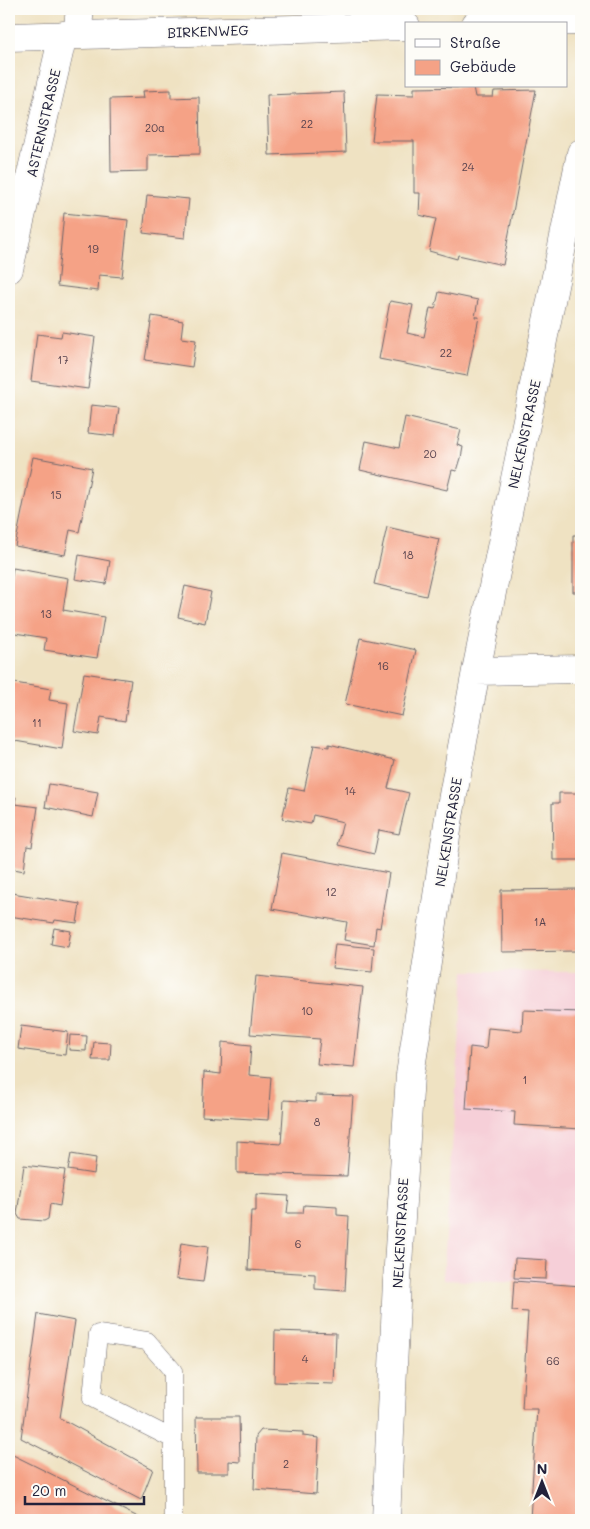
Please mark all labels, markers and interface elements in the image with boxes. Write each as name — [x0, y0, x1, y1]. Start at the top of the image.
street label: BIRKENWEG — [167, 20, 249, 42]
legend — [405, 22, 568, 88]
text: Straße — [450, 32, 501, 52]
text: Gebäude — [450, 56, 516, 76]
street label: ASTERNSTRASSE — [21, 67, 65, 179]
house number: 22 — [301, 116, 313, 131]
house number: 20a — [145, 120, 165, 135]
house number: 24 — [462, 159, 475, 174]
house number: 19 — [87, 241, 99, 256]
house number: 22 — [440, 345, 452, 360]
house number: 17 — [57, 352, 69, 367]
street label: NELKENSTRASSE — [503, 378, 545, 490]
house number: 20 — [424, 446, 437, 461]
house number: 15 — [50, 487, 62, 502]
house number: 18 — [402, 547, 414, 562]
house number: 13 — [40, 606, 52, 621]
house number: 16 — [377, 658, 389, 673]
house number: 11 — [32, 715, 42, 730]
street label: NELKENSTRASSE — [430, 776, 466, 888]
house number: 14 — [344, 783, 356, 798]
house number: 12 — [325, 884, 337, 899]
house number: 1A — [534, 914, 546, 929]
house number: 10 — [301, 1003, 313, 1018]
house number: 1 — [523, 1072, 527, 1087]
house number: 8 — [314, 1114, 321, 1129]
street label: NELKENSTRASSE — [388, 1177, 412, 1289]
house number: 6 — [295, 1236, 301, 1251]
house number: 4 — [302, 1351, 309, 1366]
house number: 66 — [546, 1353, 560, 1368]
house number: 2 — [283, 1456, 289, 1471]
north arrow — [518, 1456, 568, 1506]
text: N — [537, 1459, 547, 1478]
scale bar — [25, 1474, 144, 1506]
text: 20 m — [32, 1480, 66, 1500]

